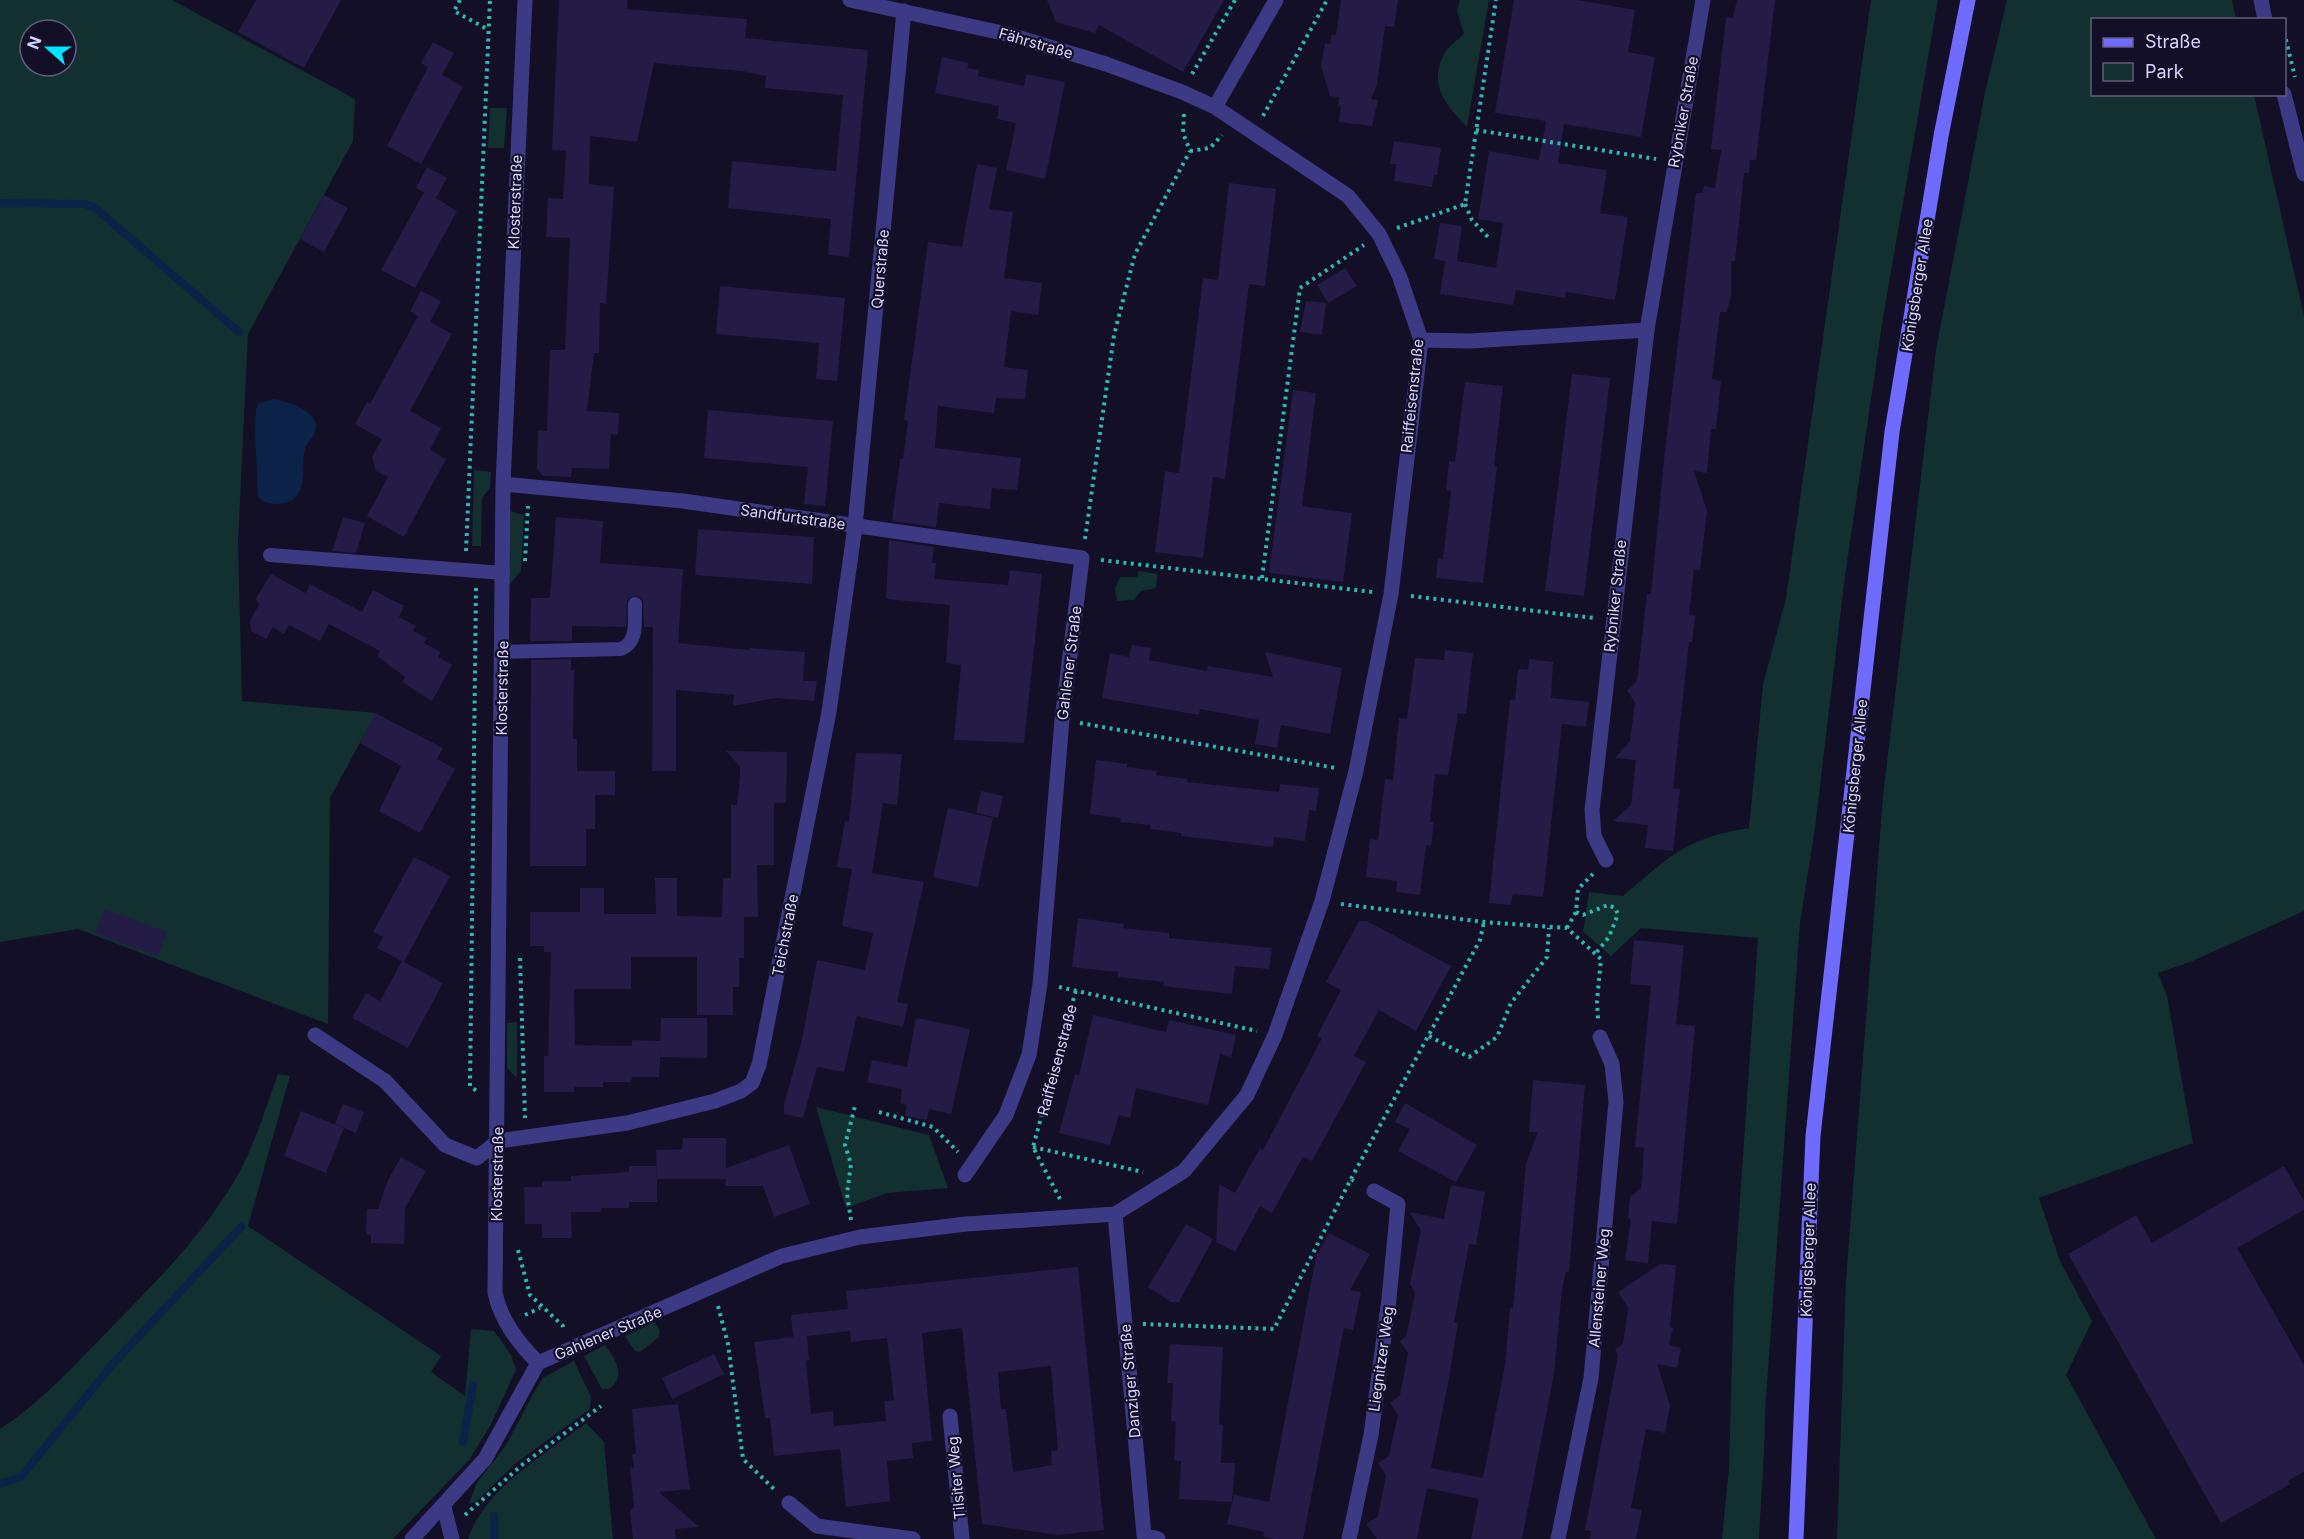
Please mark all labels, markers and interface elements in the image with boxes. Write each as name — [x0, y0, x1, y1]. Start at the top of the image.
north arrow — [18, 18, 78, 78]
legend — [2091, 18, 2286, 96]
street label: Fährstraße — [997, 23, 1075, 63]
text: Straße — [2145, 31, 2201, 52]
text: N — [22, 33, 46, 52]
street label: Rybniker Straße — [1664, 55, 1702, 169]
text: Park — [2145, 61, 2184, 82]
street label: Klosterstraße — [504, 154, 526, 250]
street label: Königsberger Allee — [1897, 217, 1937, 353]
street label: Querstraße — [867, 229, 893, 309]
street label: Raiffeisenstraße — [1397, 338, 1427, 454]
street label: Sandfurtstraße — [739, 500, 847, 534]
street label: Rybniker Straße — [1600, 539, 1630, 653]
street label: Gahlener Straße — [1053, 605, 1085, 721]
street label: Klosterstraße — [492, 641, 512, 735]
street label: Königsberger Allee — [1839, 698, 1871, 834]
street label: Teichstraße — [768, 892, 802, 978]
street label: Raiffeisenstraße — [1033, 1002, 1081, 1118]
street label: Klosterstraße — [487, 1127, 507, 1221]
street label: Königsberger Allee — [1796, 1183, 1820, 1317]
street label: Allensteiner Weg — [1584, 1228, 1614, 1348]
street label: Gahlener Straße — [551, 1302, 665, 1364]
street label: Liegnitzer Weg — [1364, 1305, 1398, 1413]
street label: Danziger Straße — [1116, 1323, 1144, 1439]
street label: Tilsiter Weg — [943, 1435, 969, 1521]

